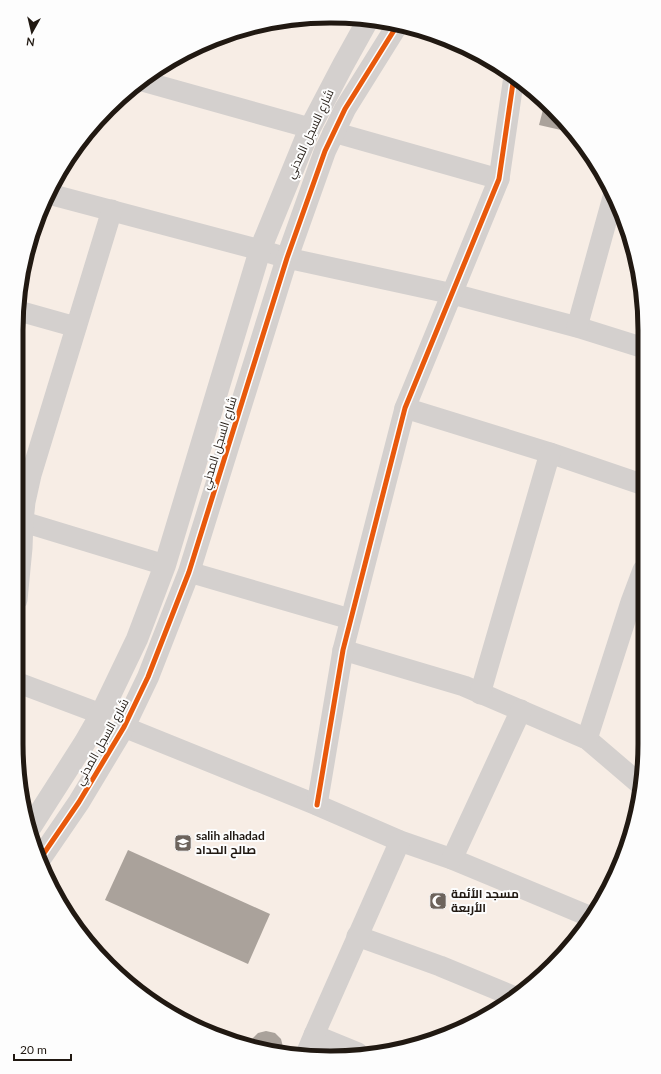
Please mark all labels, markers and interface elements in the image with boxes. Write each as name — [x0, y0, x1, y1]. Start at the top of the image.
north arrow — [12, 12, 52, 52]
text: N — [25, 35, 36, 49]
street label: شارع السجل المدني — [282, 87, 340, 182]
street label: شارع السجل المدني — [197, 394, 243, 492]
street label: شارع السجل المدني — [72, 696, 134, 789]
place label: salih alhadad صالح الحداد — [196, 828, 265, 859]
school or university icon: salih alhadad صالح الحداد — [173, 833, 193, 853]
place label: مسجد الأئمة الأربعة — [451, 886, 519, 916]
mosque icon: مسجد الأئمة الأربعة — [428, 891, 448, 911]
scale bar — [14, 1036, 71, 1062]
text: 20 m — [20, 1042, 47, 1057]

